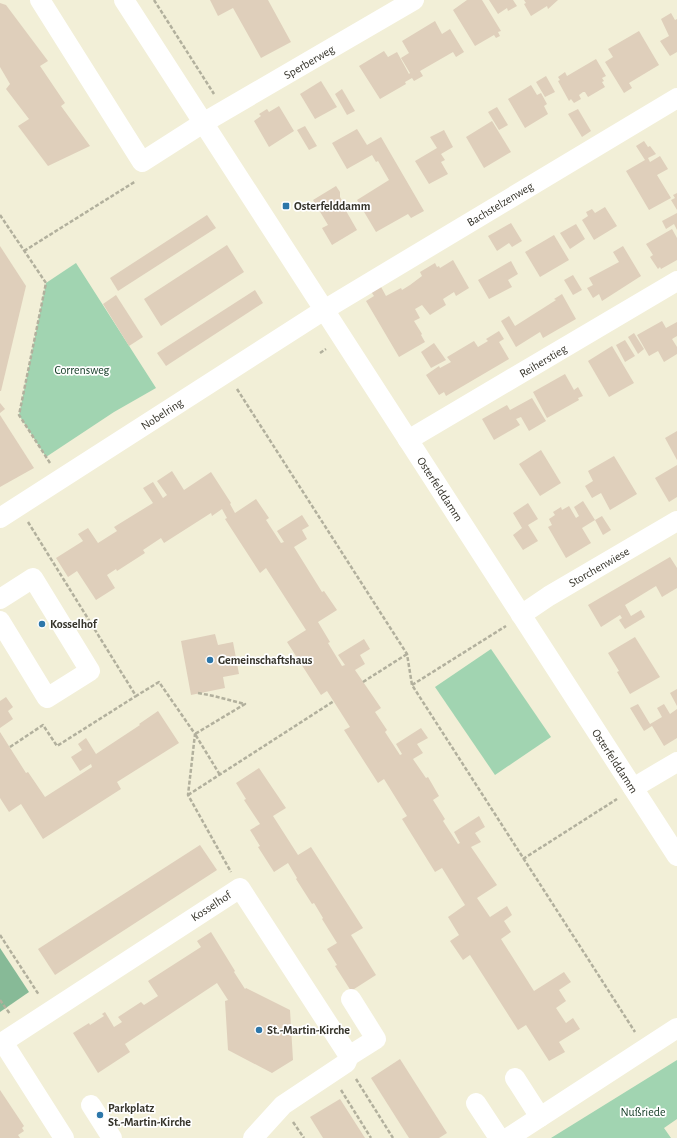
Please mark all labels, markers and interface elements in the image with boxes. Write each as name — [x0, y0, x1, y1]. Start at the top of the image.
street label: Sperberweg — [282, 43, 336, 81]
street label: Bachstelzenweg — [465, 179, 535, 228]
place label: Osterfelddamm — [294, 200, 371, 212]
marker: Osterfelddamm — [281, 201, 291, 211]
street label: Reiherstieg — [517, 342, 569, 380]
park label: Corrensweg — [55, 364, 110, 376]
street label: Nobelring — [139, 396, 185, 432]
street label: Osterfelddamm — [415, 455, 465, 523]
street label: Storchenwiese — [567, 545, 631, 589]
place label: Kosselhof — [50, 618, 98, 630]
marker: Kosselhof — [37, 619, 47, 629]
place label: Gemeinschaftshaus — [218, 654, 313, 666]
marker: Gemeinschaftshaus — [205, 655, 215, 665]
street label: Osterfelddamm — [590, 727, 640, 795]
street label: Kosselhof — [189, 888, 234, 923]
place label: St.-Martin-Kirche — [267, 1024, 350, 1036]
marker: St.-Martin-Kirche — [254, 1025, 264, 1035]
place label: Parkplatz St.-Martin-Kirche — [108, 1102, 191, 1128]
park label: Nußriede — [621, 1106, 665, 1118]
marker: Parkplatz St.-Martin-Kirche — [95, 1110, 105, 1120]

